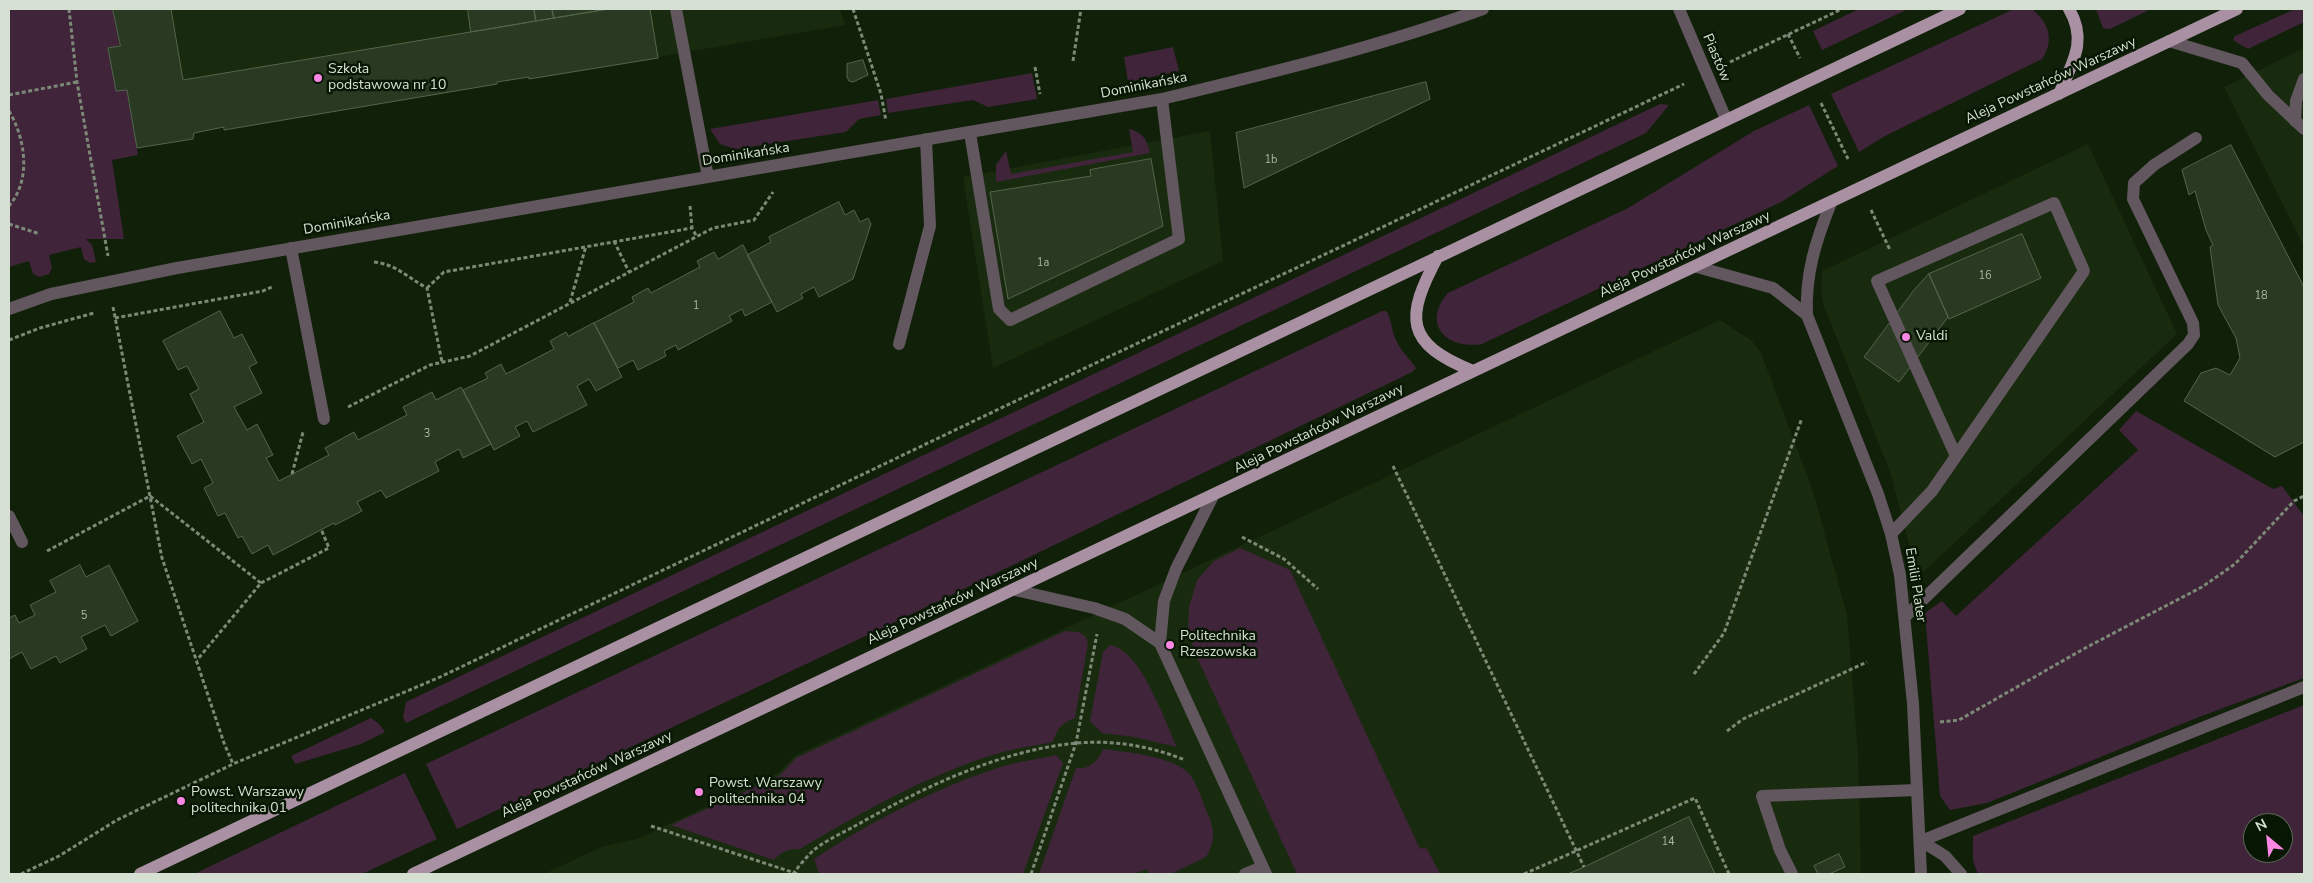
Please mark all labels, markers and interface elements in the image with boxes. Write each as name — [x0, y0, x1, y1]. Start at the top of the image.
street label: Piastów — [1698, 31, 1734, 85]
street label: Aleja Powstańców Warszawy — [1963, 34, 2139, 128]
place label: Szkoła podstawowa nr 10 — [328, 62, 446, 94]
street label: Dominikańska — [1099, 69, 1189, 103]
marker: Szkoła podstawowa nr 10 — [312, 72, 324, 84]
street label: Dominikańska — [701, 140, 791, 170]
house number: 1b — [1264, 153, 1278, 167]
street label: Dominikańska — [302, 207, 392, 239]
street label: Aleja Powstańców Warszawy — [1597, 208, 1773, 302]
house number: 1a — [1037, 256, 1049, 270]
house number: 16 — [1978, 269, 1992, 283]
house number: 18 — [2254, 289, 2268, 303]
house number: 1 — [693, 299, 699, 313]
place label: Valdi — [1916, 329, 1948, 345]
marker: Valdi — [1900, 331, 1912, 343]
street label: Aleja Powstańców Warszawy — [1231, 380, 1407, 478]
house number: 3 — [424, 427, 430, 441]
street label: Emilii Plater — [1901, 546, 1929, 624]
street label: Aleja Powstańców Warszawy — [865, 555, 1041, 649]
house number: 5 — [81, 609, 87, 623]
place label: Politechnika Rzeszowska — [1180, 629, 1257, 662]
marker: Politechnika Rzeszowska — [1164, 639, 1176, 651]
street label: Aleja Powstańców Warszawy — [499, 728, 675, 822]
place label: Powst. Warszawy politechnika 04 — [709, 776, 822, 809]
place label: Powst. Warszawy politechnika 01 — [191, 785, 304, 818]
marker: Powst. Warszawy politechnika 04 — [693, 786, 705, 798]
marker: Powst. Warszawy politechnika 01 — [175, 795, 187, 807]
north arrow — [2243, 813, 2293, 863]
text: N — [2252, 814, 2270, 836]
house number: 14 — [1661, 835, 1675, 849]

